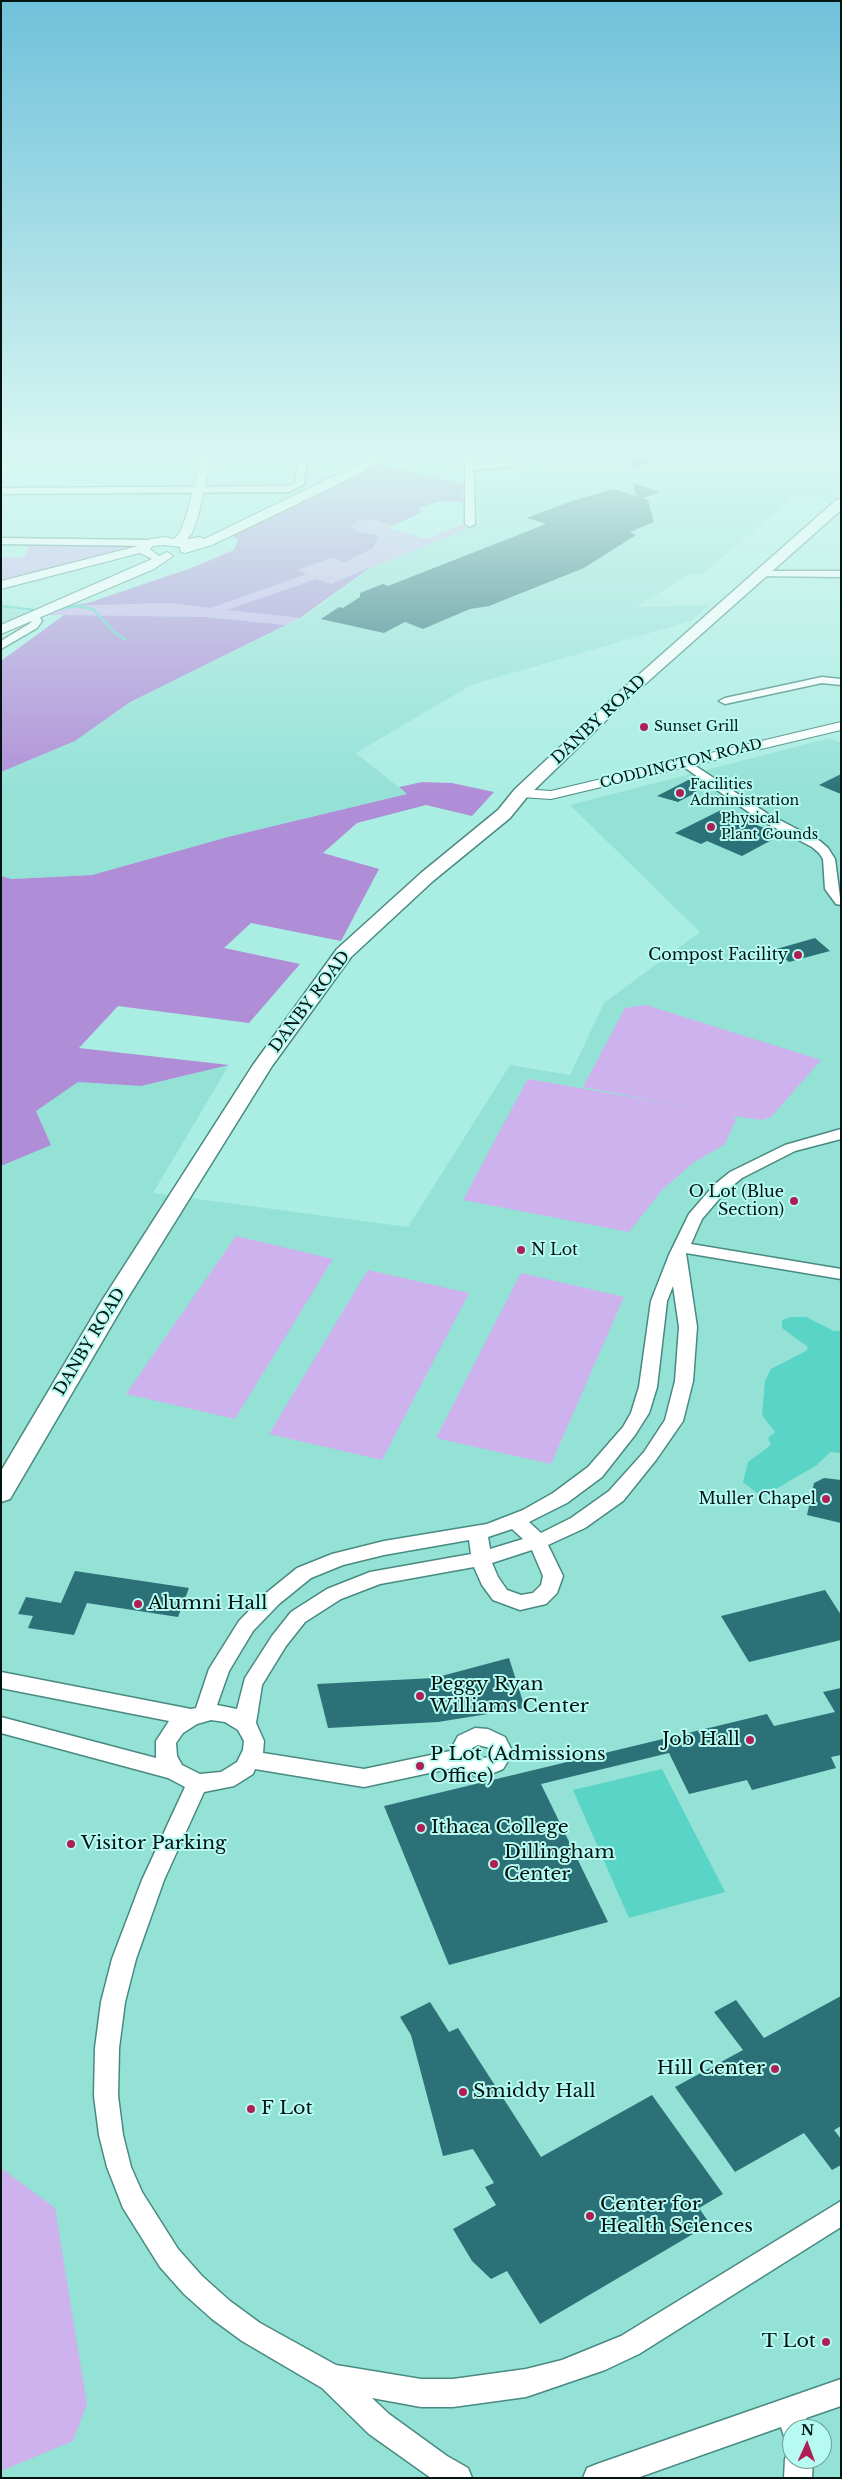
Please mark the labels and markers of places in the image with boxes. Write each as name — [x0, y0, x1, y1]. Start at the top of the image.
place label: Sunset Grill — [654, 719, 738, 735]
marker: Sunset Grill — [638, 721, 650, 733]
place label: Facilities Administration — [690, 777, 799, 810]
marker: Facilities Administration — [674, 787, 686, 799]
place label: Physical Plant Gounds — [721, 811, 818, 844]
marker: Physical Plant Gounds — [705, 821, 717, 833]
place label: Compost Facility — [648, 945, 788, 965]
marker: Compost Facility — [792, 949, 804, 961]
place label: O Lot (Blue Section) — [689, 1182, 784, 1220]
marker: O Lot (Blue Section) — [788, 1195, 800, 1207]
place label: N Lot — [531, 1240, 578, 1260]
marker: N Lot — [515, 1244, 527, 1256]
place label: Muller Chapel — [698, 1489, 816, 1509]
marker: Muller Chapel — [820, 1493, 832, 1505]
place label: Alumni Hall — [148, 1593, 267, 1615]
marker: Alumni Hall — [132, 1598, 144, 1610]
place label: Peggy Ryan Williams Center — [430, 1674, 589, 1718]
marker: Peggy Ryan Williams Center — [414, 1690, 426, 1702]
place label: Job Hall — [662, 1729, 740, 1751]
marker: Job Hall — [744, 1734, 756, 1746]
place label: P Lot (Admissions Office) — [430, 1744, 606, 1788]
marker: P Lot (Admissions Office) — [414, 1760, 426, 1772]
place label: Ithaca College — [431, 1817, 569, 1839]
marker: Ithaca College — [415, 1822, 427, 1834]
place label: Visitor Parking — [81, 1833, 227, 1855]
marker: Visitor Parking — [65, 1838, 77, 1850]
place label: Dillingham Center — [504, 1842, 615, 1886]
marker: Dillingham Center — [488, 1858, 500, 1870]
place label: Hill Center — [657, 2058, 765, 2080]
marker: Hill Center — [769, 2063, 781, 2075]
place label: Smiddy Hall — [473, 2081, 596, 2103]
marker: Smiddy Hall — [457, 2086, 469, 2098]
place label: F Lot — [261, 2098, 313, 2120]
marker: F Lot — [245, 2103, 257, 2115]
place label: Center for Health Sciences — [600, 2194, 753, 2238]
marker: Center for Health Sciences — [584, 2210, 596, 2222]
place label: T Lot — [762, 2331, 816, 2353]
marker: T Lot — [820, 2336, 832, 2348]

